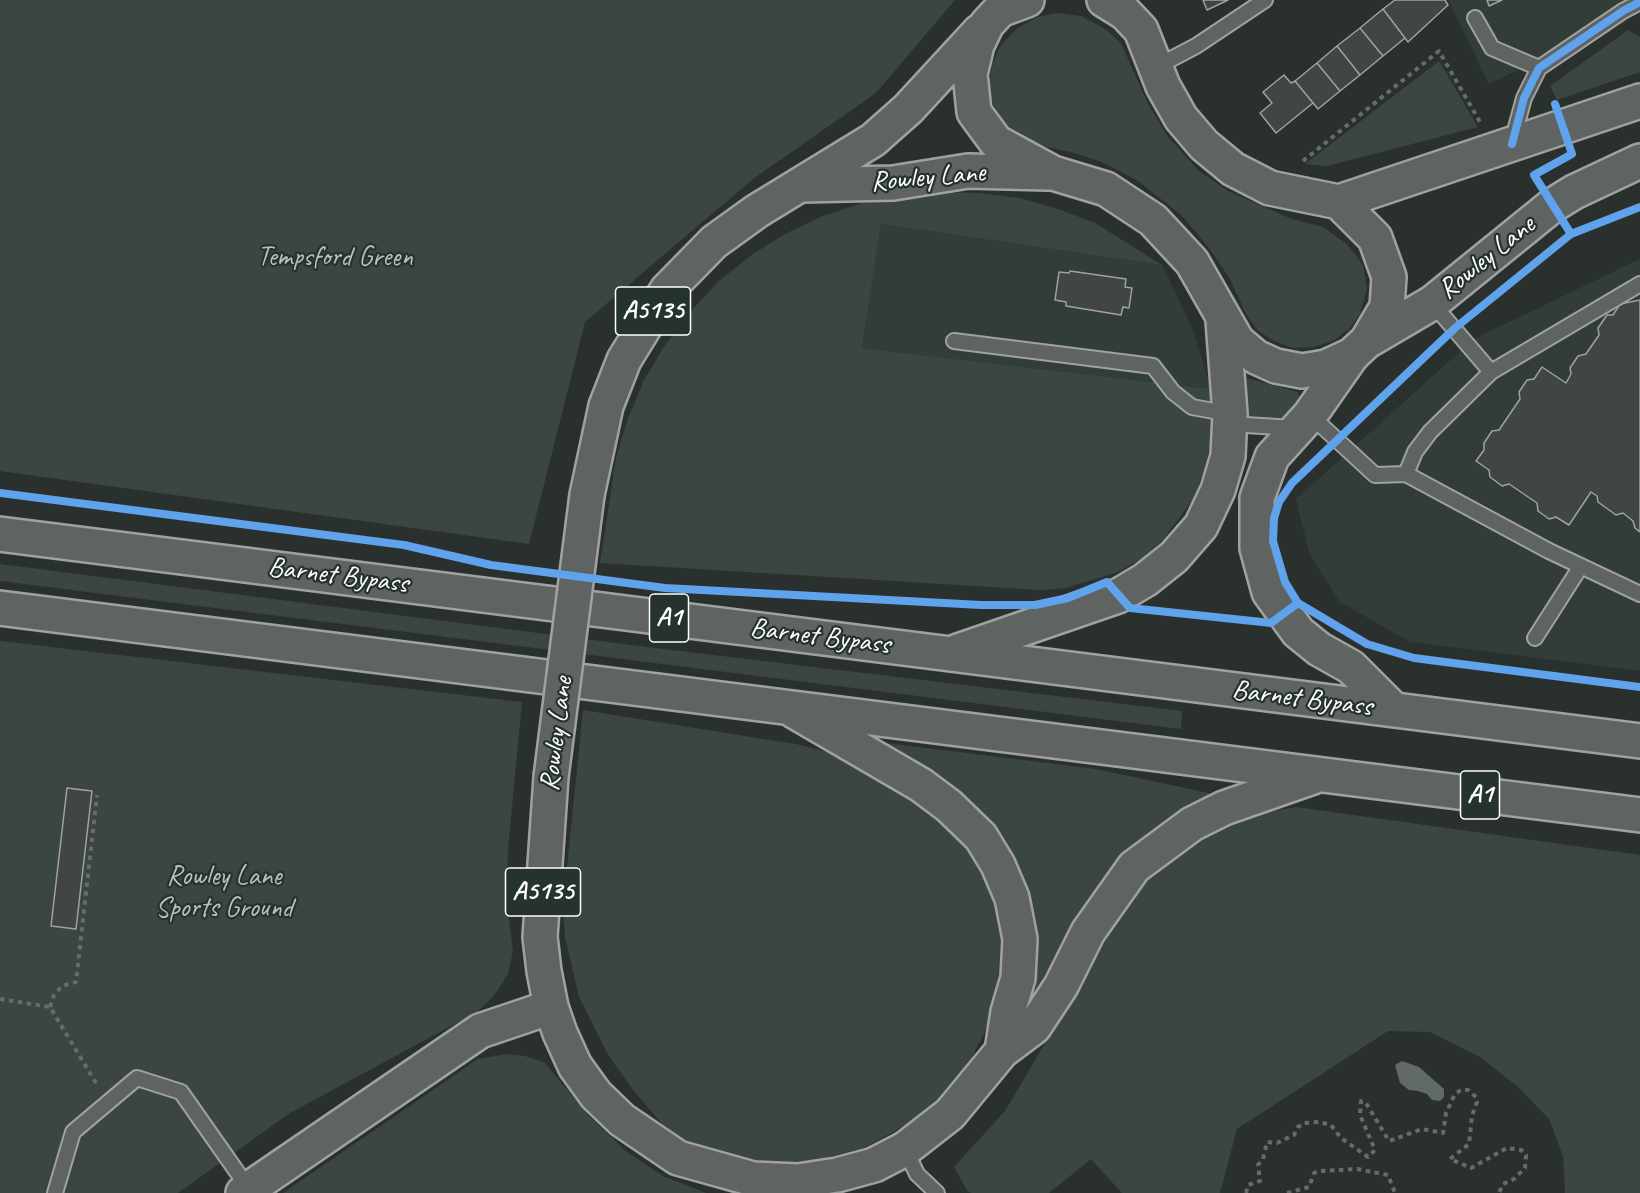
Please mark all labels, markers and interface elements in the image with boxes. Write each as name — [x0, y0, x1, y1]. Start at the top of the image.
street label: Rowley Lane — [869, 156, 987, 200]
street label: Rowley Lane — [1432, 209, 1542, 307]
park label: Tempsford Green — [257, 241, 413, 275]
road number: A5135 — [616, 287, 690, 335]
street label: Barnet Bypass — [266, 551, 410, 601]
road number: A1 — [650, 594, 688, 642]
street label: Barnet Bypass — [748, 612, 892, 662]
street label: Barnet Bypass — [1230, 674, 1374, 724]
street label: Rowley Lane — [533, 675, 581, 793]
road number: A1 — [1460, 771, 1500, 819]
park label: Rowley Lane Sports Ground — [155, 860, 293, 926]
road number: A5135 — [506, 868, 580, 916]

